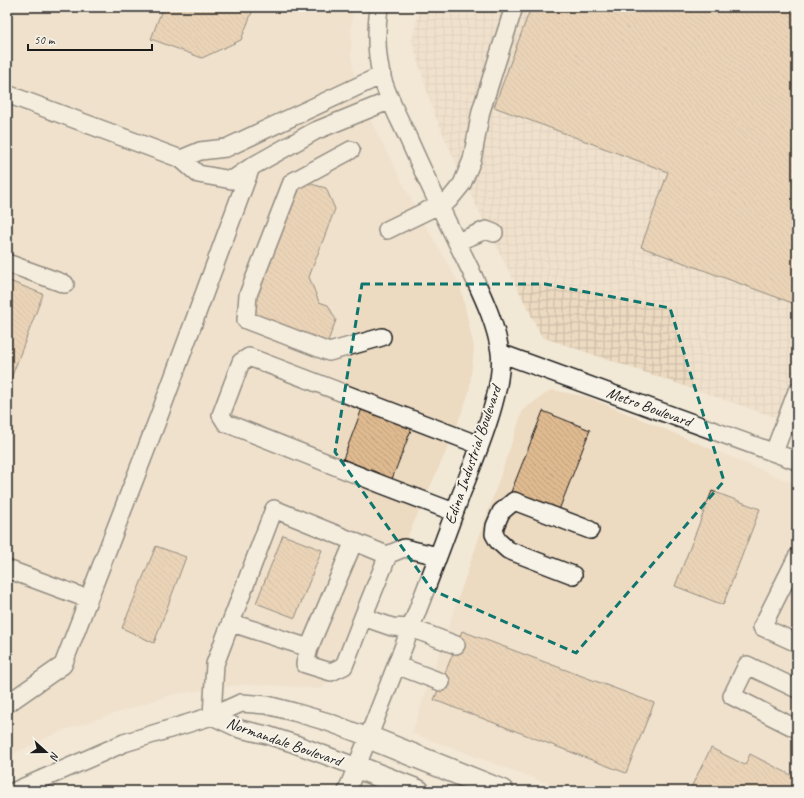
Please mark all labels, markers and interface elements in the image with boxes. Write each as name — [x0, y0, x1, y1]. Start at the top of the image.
scale bar — [28, 26, 152, 52]
text: 50 m — [34, 32, 56, 48]
street label: Edina Industrial Boulevard — [440, 380, 507, 527]
street label: Metro Boulevard — [604, 382, 697, 433]
street label: Normandale Boulevard — [224, 713, 347, 772]
north arrow — [26, 732, 66, 772]
text: N — [47, 750, 63, 763]

